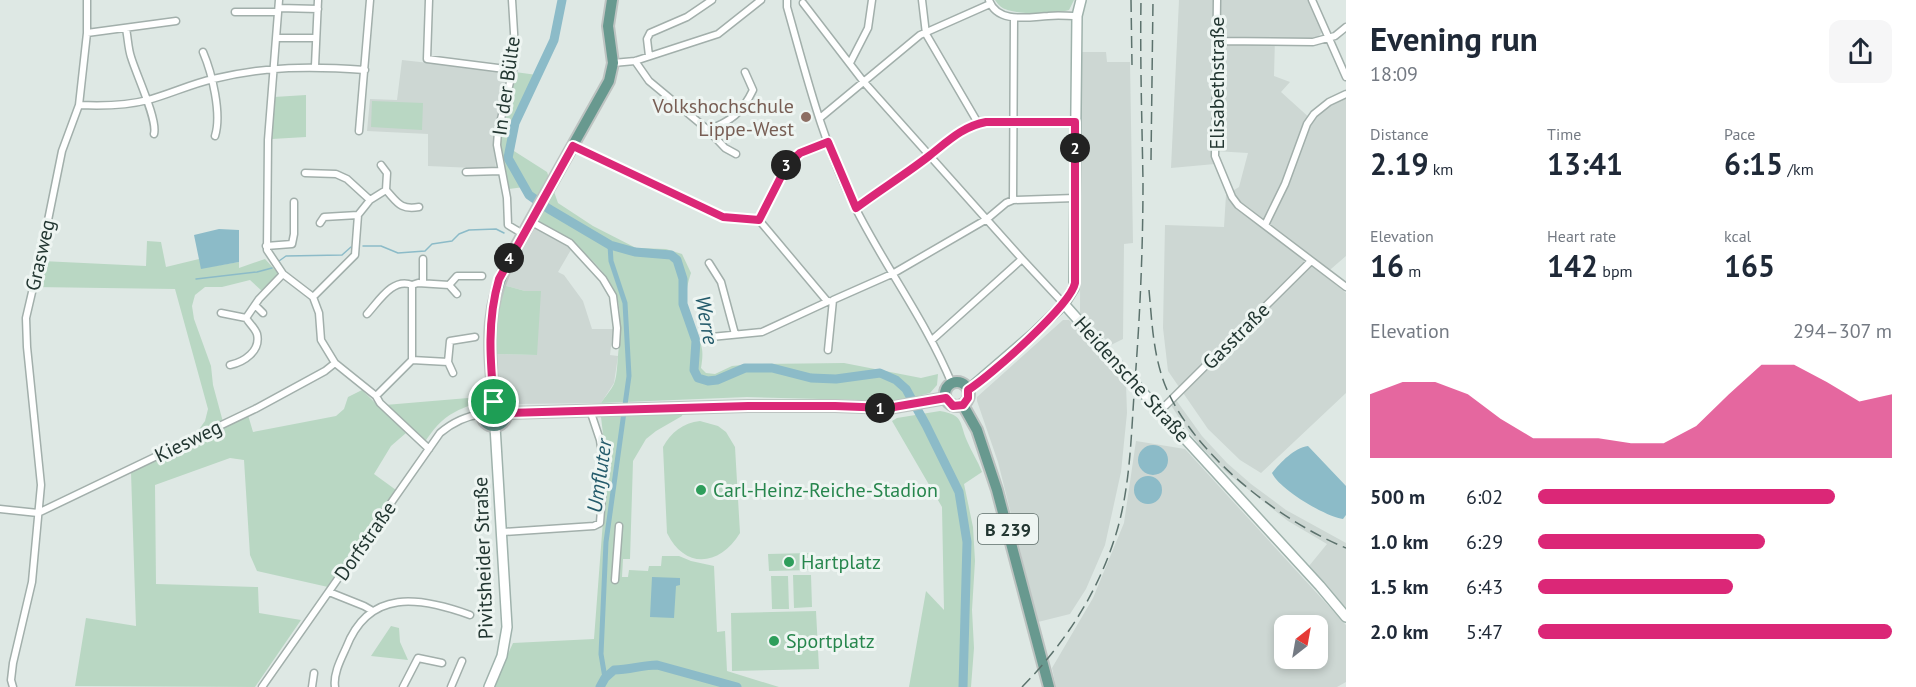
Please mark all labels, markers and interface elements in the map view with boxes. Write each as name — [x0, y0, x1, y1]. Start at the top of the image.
street label: Elisabethstraße — [1204, 17, 1230, 149]
text: Evening run — [1370, 17, 1538, 60]
button: share — [1829, 20, 1892, 83]
street label: In der Bülte — [486, 35, 526, 137]
text: 18:09 — [1370, 61, 1418, 87]
place label: Volkshochschule Lippe-West — [651, 93, 794, 142]
marker: Volkshochschule Lippe-West — [799, 110, 813, 124]
text: Distance — [1370, 124, 1429, 144]
text: Time — [1547, 124, 1581, 144]
text: Pace — [1724, 124, 1755, 144]
pin: 2 — [1060, 133, 1090, 163]
text: 2 — [1070, 138, 1080, 158]
text: 2.19 — [1370, 144, 1428, 183]
text: 13:41 — [1547, 144, 1623, 183]
text: 6:15 — [1724, 144, 1783, 183]
pin: 3 — [771, 150, 801, 180]
text: 3 — [781, 155, 791, 175]
text: km — [1428, 159, 1453, 179]
text: /km — [1783, 159, 1814, 179]
street label: Grasweg — [19, 217, 61, 293]
text: Elevation — [1370, 226, 1434, 246]
text: Heart rate — [1547, 226, 1616, 246]
text: kcal — [1724, 226, 1751, 246]
pin: 4 — [494, 243, 524, 273]
text: 16 — [1370, 246, 1404, 285]
text: 142 — [1547, 246, 1598, 285]
text: 165 — [1724, 246, 1775, 285]
text: 4 — [504, 248, 514, 268]
text: m — [1404, 261, 1421, 281]
text: bpm — [1598, 261, 1633, 281]
water label: Werre — [689, 293, 725, 347]
street label: Gasstraße — [1197, 297, 1275, 375]
street label: Heidensche Straße — [1069, 311, 1195, 447]
text: Elevation — [1370, 318, 1450, 344]
text: 294–307 m — [1793, 318, 1892, 344]
pin — [468, 376, 519, 427]
icon: arrive — [477, 385, 510, 418]
pin: 1 — [865, 393, 895, 423]
text: 1 — [875, 398, 885, 418]
street label: Kiesweg — [150, 414, 226, 468]
water label: Umfluter — [580, 435, 618, 515]
street label: Pivitsheider Straße — [467, 476, 499, 640]
place label: Carl-Heinz-Reiche-Stadion — [713, 477, 938, 503]
marker: Carl-Heinz-Reiche-Stadion — [694, 483, 708, 497]
text: 500 m — [1370, 484, 1425, 510]
text: 6:02 — [1466, 484, 1503, 510]
street label: Dorfstraße — [328, 496, 402, 586]
road number: B 239 — [978, 514, 1038, 544]
text: 1.0 km — [1370, 529, 1429, 555]
text: 6:29 — [1466, 529, 1503, 555]
place label: Hartplatz — [801, 549, 881, 575]
marker: Hartplatz — [782, 555, 796, 569]
text: 1.5 km — [1370, 574, 1429, 600]
text: 6:43 — [1466, 574, 1503, 600]
north arrow — [1274, 615, 1328, 669]
map controls — [1274, 615, 1328, 669]
text: 2.0 km — [1370, 619, 1429, 645]
text: 5:47 — [1466, 619, 1503, 645]
place label: Sportplatz — [786, 628, 875, 654]
marker: Sportplatz — [767, 634, 781, 648]

